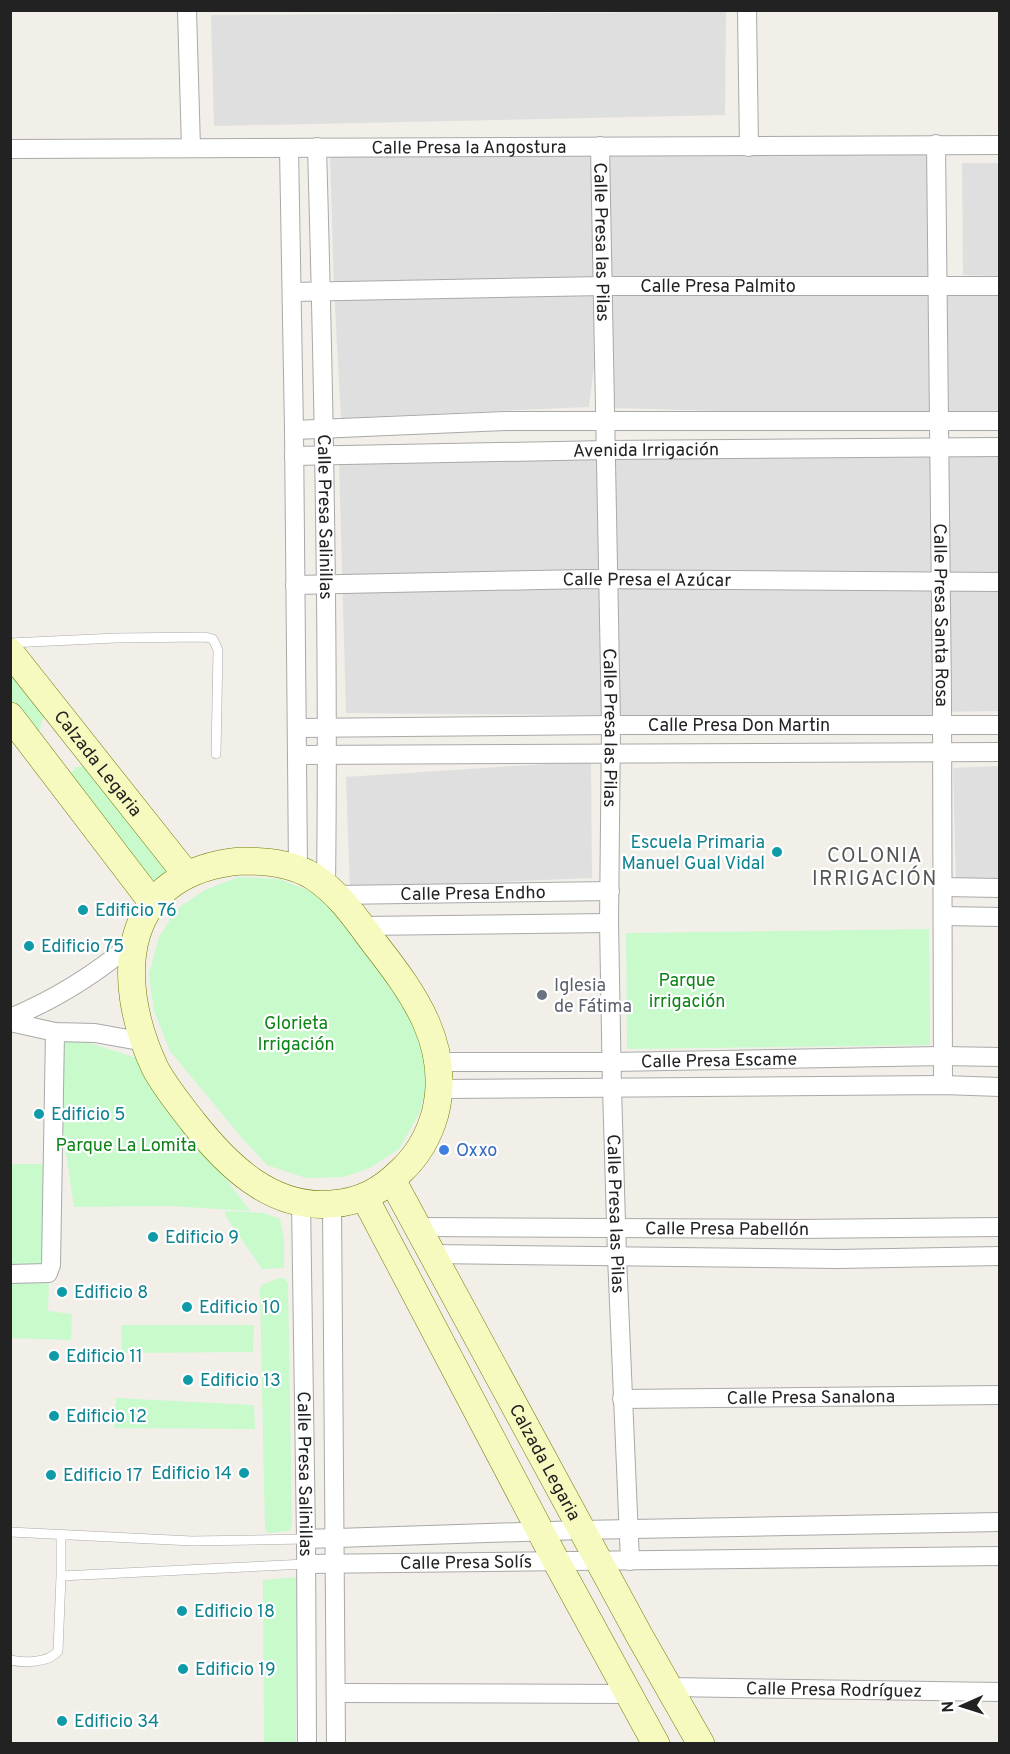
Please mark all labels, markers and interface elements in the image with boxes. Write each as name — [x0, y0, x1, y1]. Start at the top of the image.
street label: Calle Presa la Angostura — [371, 137, 567, 161]
street label: Calle Presa las Pilas — [587, 162, 613, 322]
street label: Calle Presa Palmito — [640, 276, 796, 299]
street label: Calle Presa Salinillas — [311, 434, 336, 600]
street label: Avenida Irrigación — [573, 439, 719, 464]
street label: Calle Presa Santa Rosa — [927, 523, 952, 707]
street label: Calle Presa el Azúcar — [562, 569, 731, 593]
street label: Calle Presa las Pilas — [597, 648, 621, 808]
street label: Calzada Legaria — [48, 706, 146, 822]
street label: Calle Presa Don Martin — [648, 715, 830, 738]
place label: Escuela Primaria Manuel Gual Vidal — [622, 832, 765, 876]
district label: COLONIA IRRIGACIÓN — [812, 844, 938, 893]
marker: Escuela Primaria Manuel Gual Vidal — [770, 845, 784, 859]
street label: Calle Presa Endho — [400, 882, 546, 907]
place label: Edificio 76 — [95, 900, 177, 923]
marker: Edificio 76 — [76, 903, 90, 917]
place label: Edificio 75 — [41, 936, 124, 959]
marker: Edificio 75 — [22, 939, 36, 953]
park label: Parque irrigación — [649, 970, 725, 1014]
place label: Iglesia de Fátima — [554, 975, 632, 1019]
marker: Iglesia de Fátima — [535, 988, 549, 1002]
park label: Glorieta Irrigación — [257, 1013, 335, 1057]
street label: Calle Presa Escame — [641, 1049, 797, 1074]
place label: Edificio 5 — [51, 1104, 125, 1127]
marker: Edificio 5 — [32, 1107, 46, 1121]
street label: Calle Presa las Pilas — [600, 1134, 629, 1294]
park label: Parque La Lomita — [55, 1135, 197, 1158]
place label: Oxxo — [456, 1140, 497, 1163]
marker: Oxxo — [437, 1143, 451, 1157]
street label: Calle Presa Pabellón — [645, 1218, 809, 1242]
place label: Edificio 9 — [165, 1227, 239, 1250]
marker: Edificio 9 — [146, 1230, 160, 1244]
place label: Edificio 8 — [74, 1282, 148, 1305]
marker: Edificio 8 — [55, 1285, 69, 1299]
place label: Edificio 10 — [199, 1297, 281, 1320]
marker: Edificio 10 — [180, 1300, 194, 1314]
place label: Edificio 11 — [66, 1346, 143, 1369]
marker: Edificio 11 — [47, 1349, 61, 1363]
place label: Edificio 13 — [200, 1370, 281, 1393]
marker: Edificio 13 — [181, 1373, 195, 1387]
street label: Calle Presa Sanalona — [727, 1386, 895, 1411]
street label: Calle Presa Salinillas — [291, 1391, 316, 1557]
street label: Calzada Legaria — [503, 1400, 585, 1525]
place label: Edificio 12 — [66, 1406, 147, 1429]
marker: Edificio 12 — [47, 1409, 61, 1423]
place label: Edificio 14 — [151, 1463, 232, 1486]
place label: Edificio 17 — [63, 1465, 142, 1488]
marker: Edificio 14 — [237, 1466, 251, 1480]
marker: Edificio 17 — [44, 1468, 58, 1482]
street label: Calle Presa Solís — [400, 1551, 532, 1576]
place label: Edificio 18 — [194, 1601, 275, 1624]
marker: Edificio 18 — [175, 1604, 189, 1618]
place label: Edificio 19 — [195, 1659, 276, 1682]
marker: Edificio 19 — [176, 1662, 190, 1676]
north arrow — [932, 1676, 992, 1736]
street label: Calle Presa Rodríguez — [746, 1678, 922, 1704]
text: N — [939, 1700, 959, 1713]
place label: Edificio 34 — [74, 1711, 159, 1734]
marker: Edificio 34 — [55, 1714, 69, 1728]

